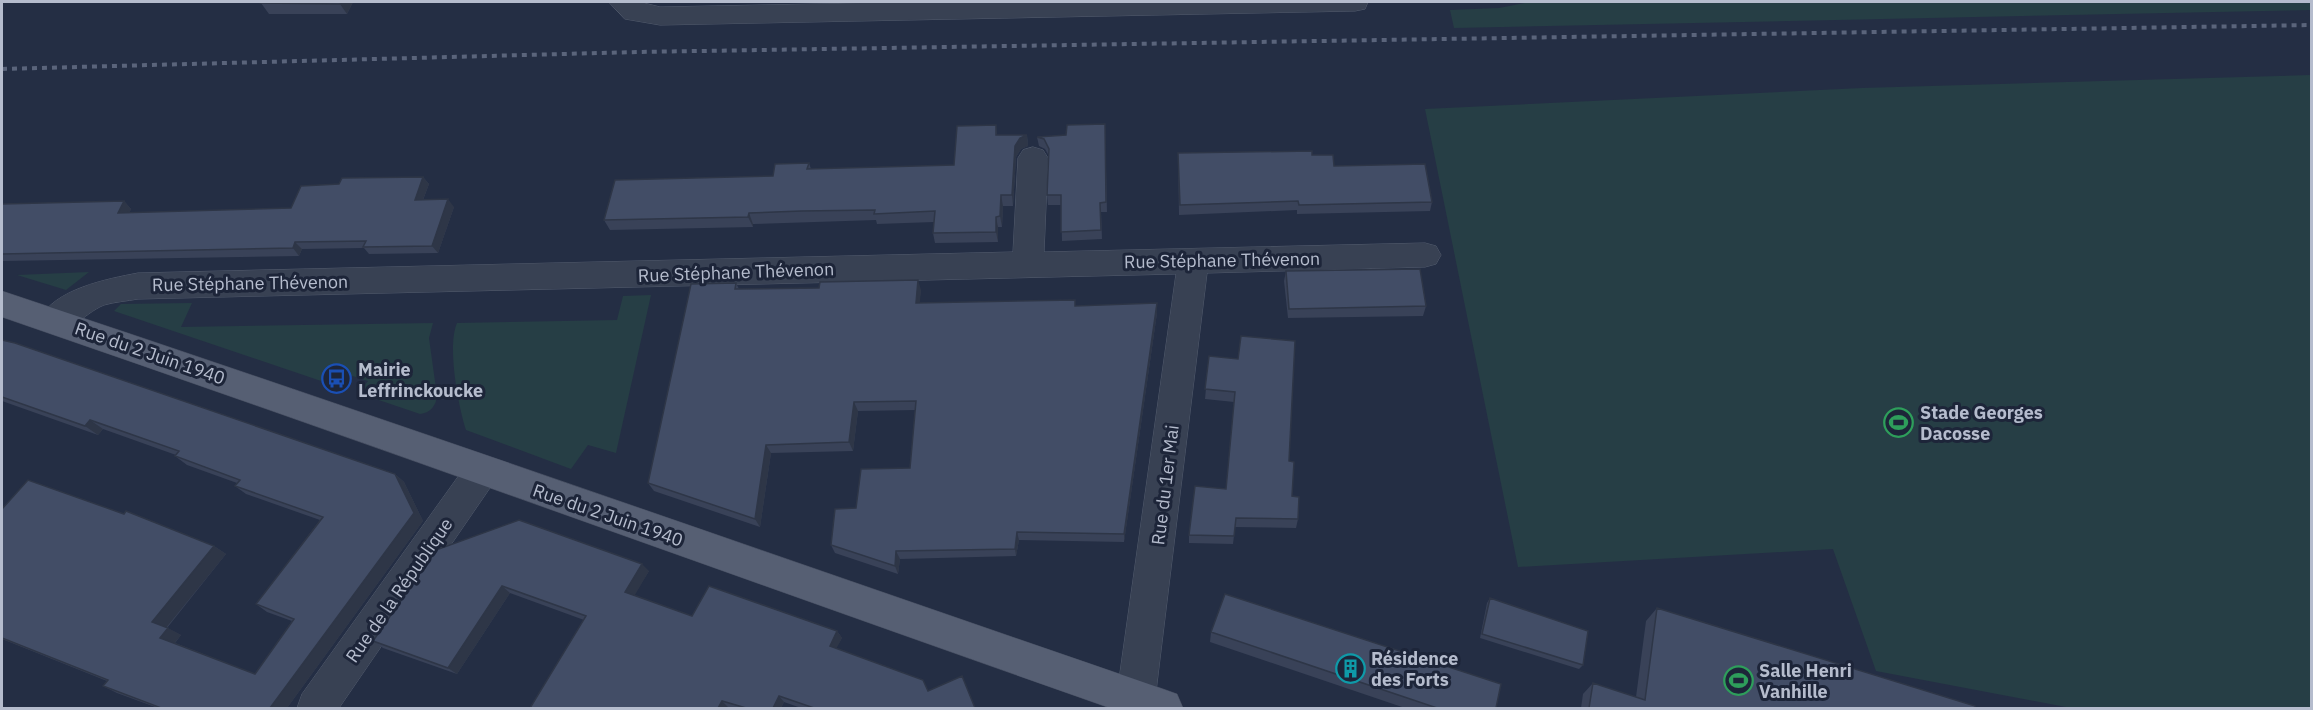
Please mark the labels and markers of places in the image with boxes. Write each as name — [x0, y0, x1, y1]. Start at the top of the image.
place label: Mairie Leffrinckoucke — [358, 358, 483, 402]
bus stop icon: Mairie Leffrinckoucke — [321, 363, 353, 395]
place label: Stade Georges Dacosse — [1920, 401, 2043, 445]
sports icon: Stade Georges Dacosse — [1883, 406, 1915, 438]
place label: Résidence des Forts — [1371, 647, 1458, 691]
building icon: Résidence des Forts — [1334, 652, 1366, 684]
place label: Salle Henri Vanhille — [1759, 659, 1852, 703]
sports icon: Salle Henri Vanhille — [1722, 664, 1754, 696]

